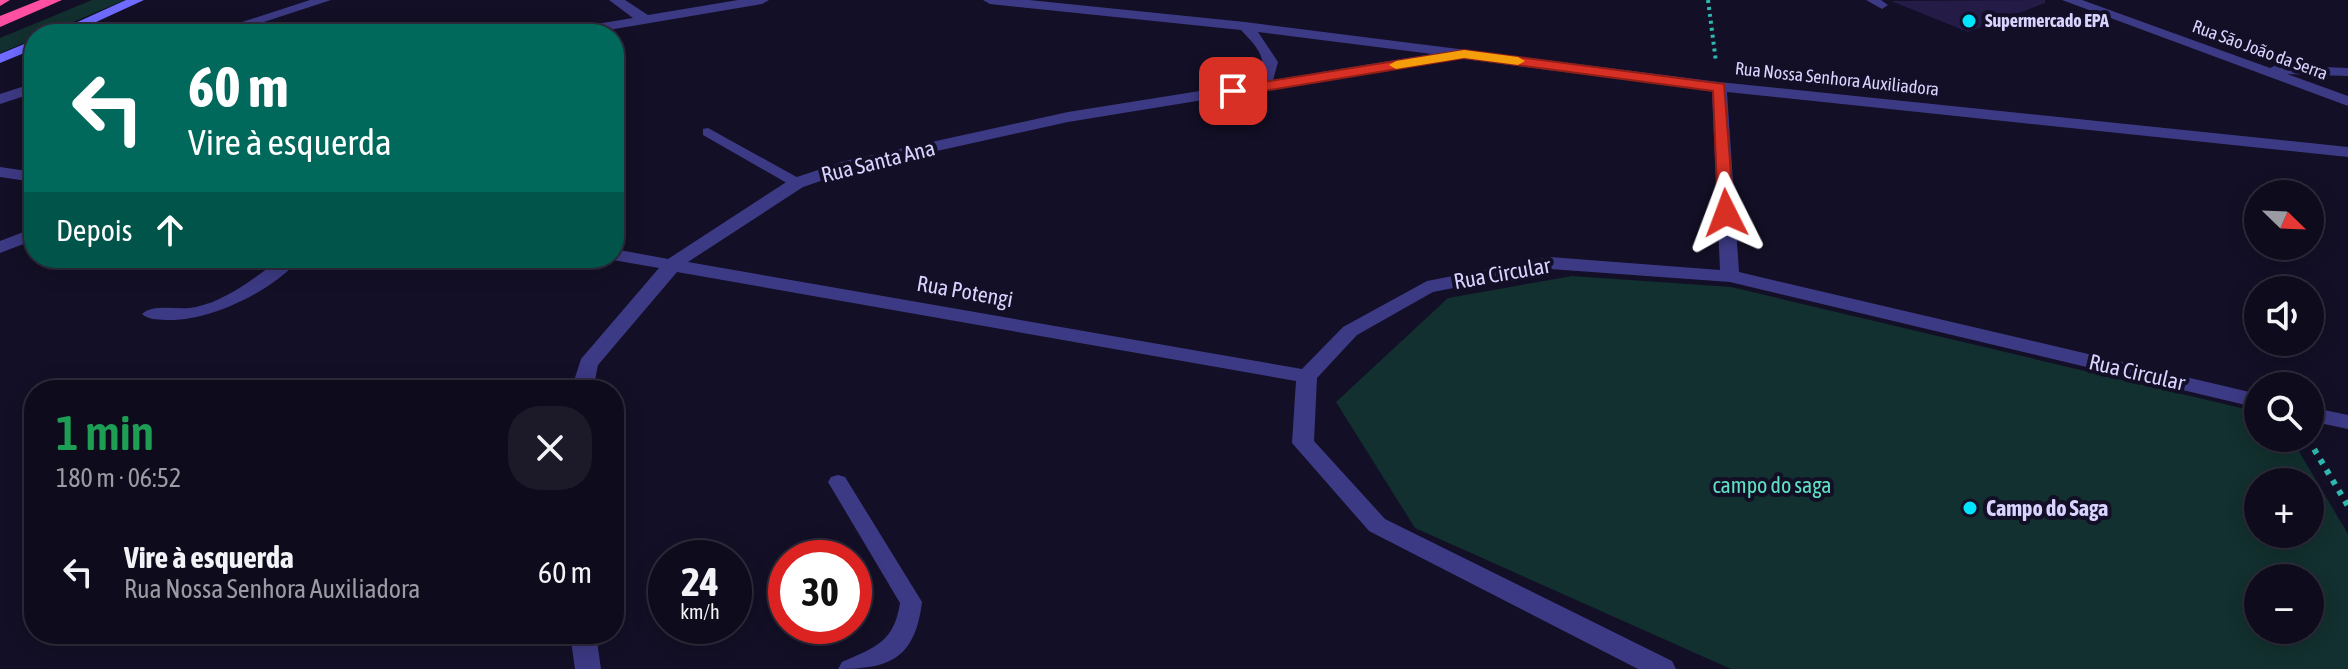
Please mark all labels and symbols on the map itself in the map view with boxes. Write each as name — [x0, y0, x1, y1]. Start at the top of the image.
place label: Supermercado EPA — [1985, 10, 2109, 31]
marker: Supermercado EPA — [1960, 12, 1978, 30]
street label: Rua São João da Serra — [2190, 15, 2331, 84]
pin — [1199, 57, 1267, 125]
street label: Rua Nossa Senhora Auxiliadora — [1734, 57, 1940, 100]
street label: Rua Santa Ana — [818, 134, 938, 188]
position arrow — [1684, 171, 1768, 255]
north arrow — [2244, 180, 2324, 260]
street label: Rua Circular — [1452, 252, 1553, 294]
street label: Rua Potengi — [915, 270, 1015, 312]
street label: Rua Circular — [2087, 348, 2188, 396]
park label: campo do saga — [1712, 472, 1832, 498]
place label: Campo do Saga — [1986, 495, 2108, 521]
marker: Campo do Saga — [1961, 499, 1979, 517]
speed limit sign: 30 — [768, 540, 872, 644]

